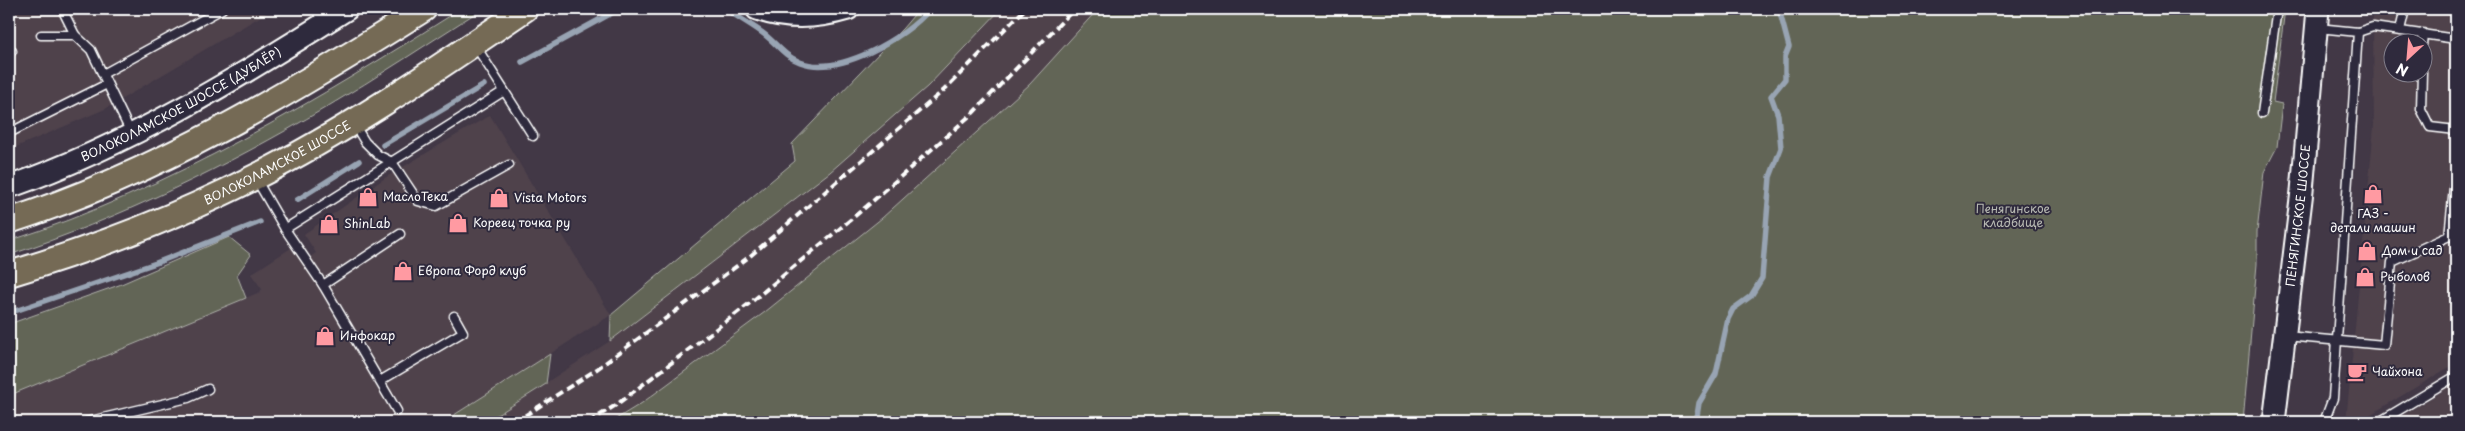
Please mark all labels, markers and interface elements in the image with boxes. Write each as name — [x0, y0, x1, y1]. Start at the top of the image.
north arrow — [2382, 32, 2432, 82]
street label: ВОЛОКОЛАМСКОЕ ШОССЕ (ДУБЛЁР) — [77, 44, 285, 164]
text: N — [2392, 58, 2412, 82]
street label: ВОЛОКОЛАМСКОЕ ШОССЕ — [200, 117, 354, 207]
street label: ПЕНЯГИНСКОЕ ШОССЕ — [2281, 144, 2314, 287]
shop icon: ГАЗ - детали машин — [2362, 183, 2384, 205]
shop icon: МаслоТека — [357, 186, 379, 208]
place label: МаслоТека — [383, 187, 448, 205]
shop icon: Vista Motors — [488, 187, 510, 209]
place label: Vista Motors — [514, 188, 587, 206]
park label: Пенягинское кладбище — [1976, 199, 2051, 231]
place label: ГАЗ - детали машин — [2330, 204, 2416, 236]
shop icon: Кореец точка ру — [447, 212, 469, 234]
shop icon: ShinLab — [318, 213, 340, 235]
place label: Кореец точка ру — [473, 213, 570, 231]
place label: ShinLab — [344, 214, 391, 232]
shop icon: Дом и сад — [2356, 240, 2378, 262]
place label: Дом и сад — [2381, 241, 2443, 259]
shop icon: Европа Форд клуб — [392, 260, 414, 282]
place label: Европа Форд клуб — [418, 261, 526, 279]
shop icon: Рыболов — [2354, 266, 2376, 288]
place label: Рыболов — [2380, 267, 2430, 285]
shop icon: Инфокар — [314, 325, 336, 347]
place label: Инфокар — [340, 326, 395, 344]
cafe icon: Чайхона — [2346, 361, 2368, 383]
place label: Чайхона — [2372, 362, 2423, 380]

